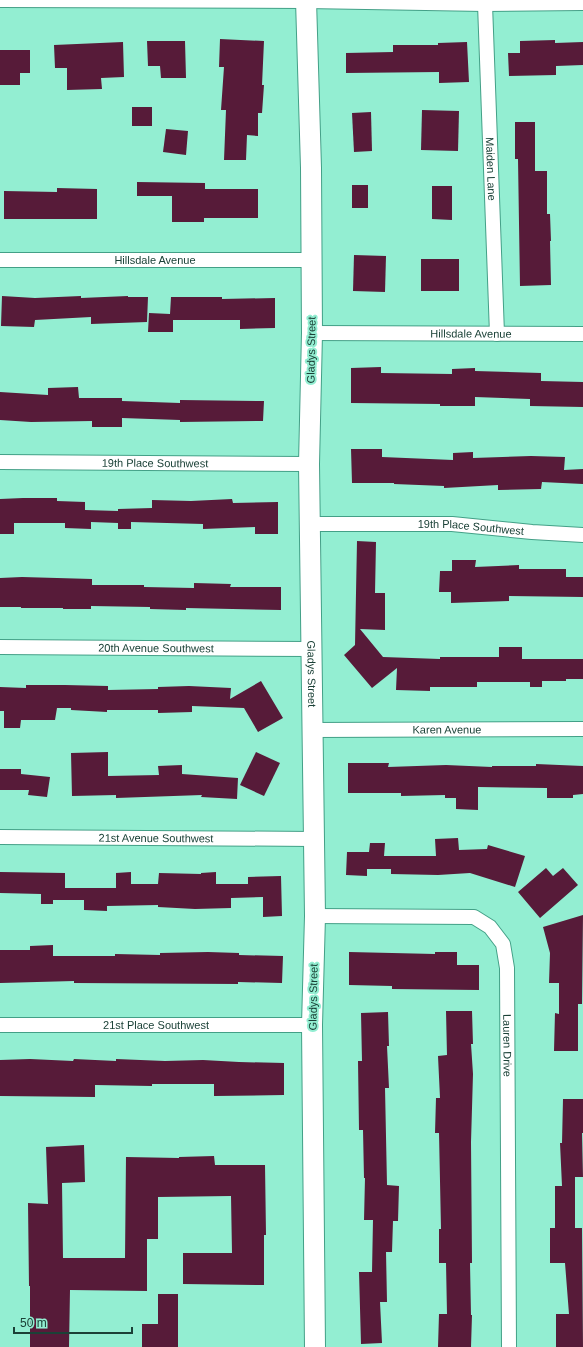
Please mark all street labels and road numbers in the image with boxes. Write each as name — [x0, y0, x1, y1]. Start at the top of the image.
street label: Maiden Lane — [484, 137, 498, 201]
street label: Hillsdale Avenue — [114, 254, 196, 266]
street label: Gladys Street — [304, 317, 318, 383]
street label: Hillsdale Avenue — [430, 327, 512, 340]
street label: 19th Place Southwest — [102, 457, 208, 469]
street label: 19th Place Southwest — [418, 518, 525, 537]
street label: Gladys Street — [305, 640, 318, 707]
street label: 20th Avenue Southwest — [98, 642, 214, 654]
street label: Karen Avenue — [412, 723, 482, 736]
street label: 21st Avenue Southwest — [99, 832, 213, 844]
street label: Gladys Street — [306, 964, 320, 1030]
street label: Lauren Drive — [501, 1014, 514, 1077]
street label: 21st Place Southwest — [103, 1019, 209, 1031]

